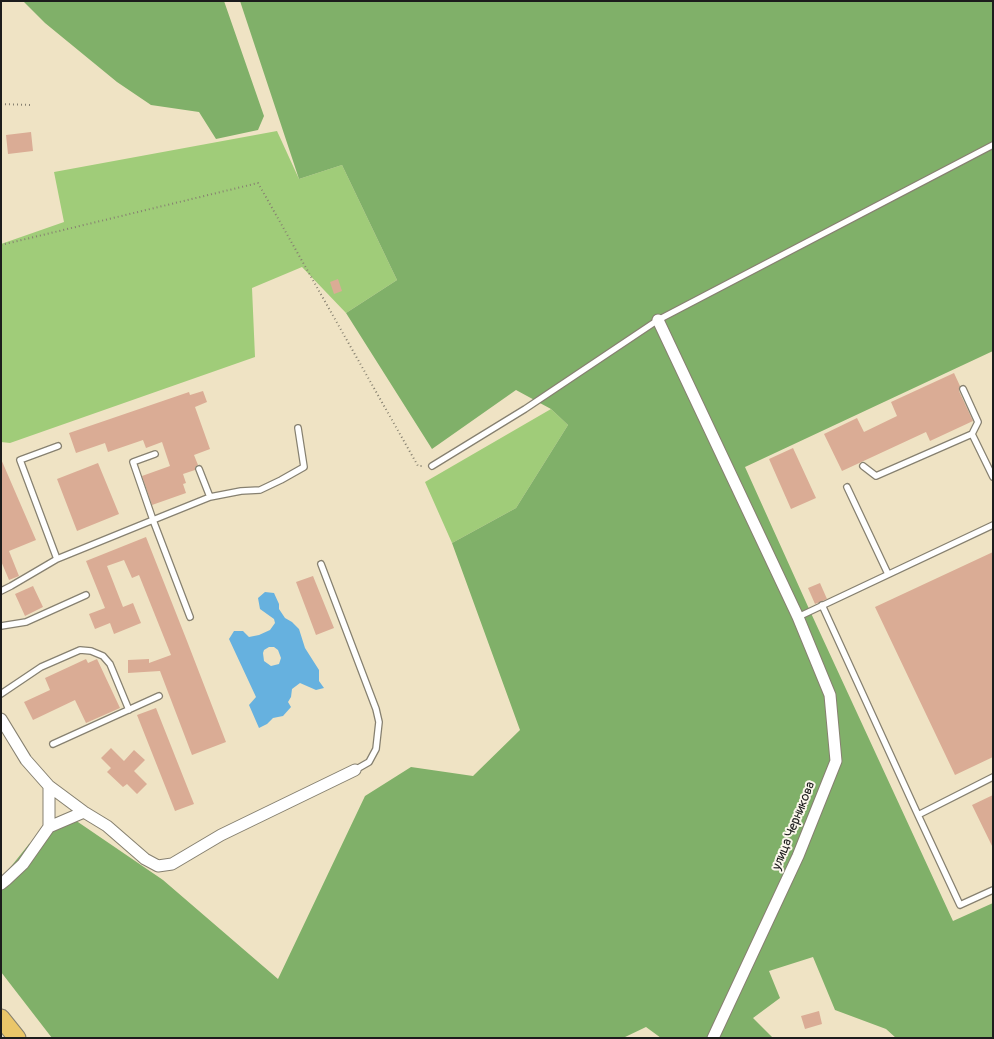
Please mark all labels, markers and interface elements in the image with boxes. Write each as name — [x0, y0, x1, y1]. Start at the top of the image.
street label: улица Черникова — [769, 780, 819, 872]

